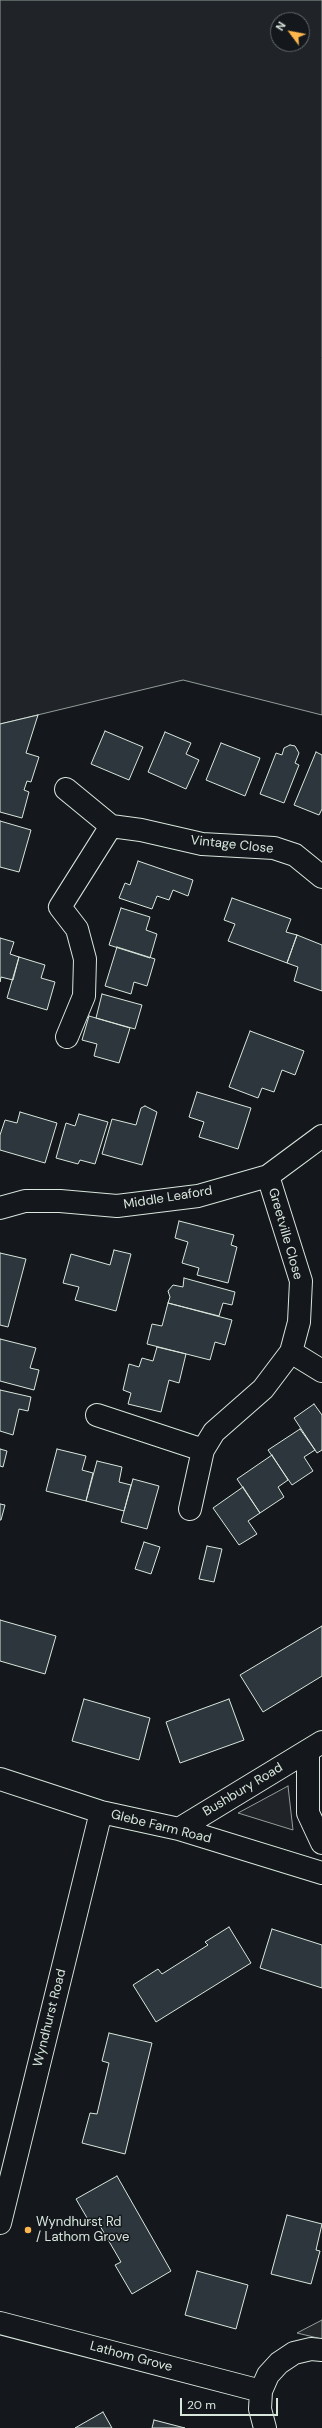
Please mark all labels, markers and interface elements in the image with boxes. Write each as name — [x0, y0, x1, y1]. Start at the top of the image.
north arrow — [270, 12, 310, 52]
text: N — [273, 19, 289, 33]
street label: Vintage Close — [190, 833, 274, 857]
street label: Middle Leaford — [122, 1183, 214, 1213]
street label: Greetville Close — [264, 1186, 306, 1282]
street label: Bushbury Road — [200, 1760, 286, 1820]
street label: Glebe Farm Road — [109, 1807, 213, 1847]
street label: Wyndhurst Road — [30, 1967, 70, 2069]
place label: Wyndhurst Rd / Lathom Grove — [36, 2215, 129, 2246]
marker: Wyndhurst Rd / Lathom Grove — [23, 2225, 33, 2235]
street label: Lathom Grove — [88, 2338, 174, 2376]
scale bar — [182, 2390, 280, 2416]
text: 20 m — [187, 2397, 216, 2413]

